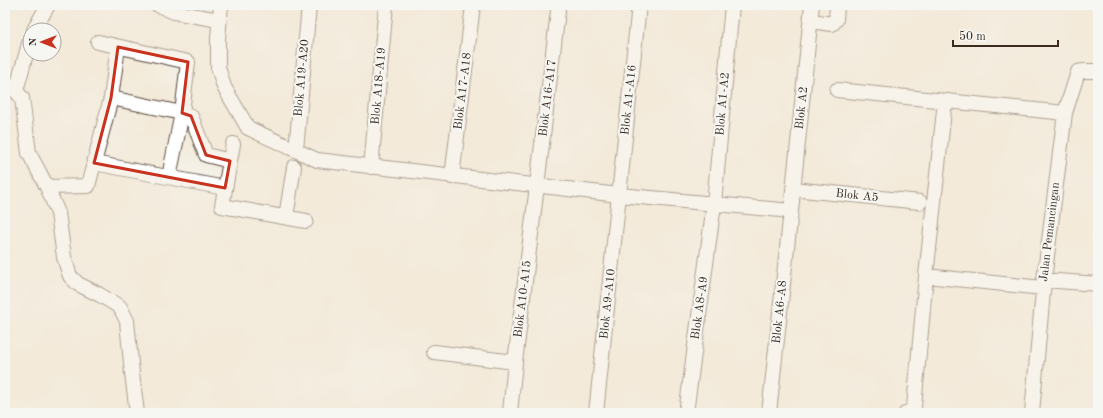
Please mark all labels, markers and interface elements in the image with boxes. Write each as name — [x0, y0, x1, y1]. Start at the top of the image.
north arrow — [22, 22, 62, 62]
scale bar — [953, 22, 1058, 48]
text: 50 m — [959, 30, 986, 43]
text: N — [28, 37, 39, 46]
street label: Blok A19-A20 — [293, 39, 311, 117]
street label: Blok A18-A19 — [370, 47, 388, 125]
street label: Blok A17-A18 — [452, 52, 474, 130]
street label: Blok A16-A17 — [537, 59, 559, 137]
street label: Blok A1-A16 — [619, 64, 639, 136]
street label: Blok A1-A2 — [714, 72, 732, 136]
street label: Blok A2 — [794, 86, 810, 130]
street label: Jalan Pemancingan — [1038, 181, 1062, 282]
street label: Blok A5 — [835, 187, 879, 204]
street label: Blok A10-A15 — [511, 260, 534, 338]
street label: Blok A9-A10 — [598, 268, 618, 340]
street label: Blok A8-A9 — [690, 276, 710, 340]
street label: Blok A6-A8 — [771, 280, 789, 344]

